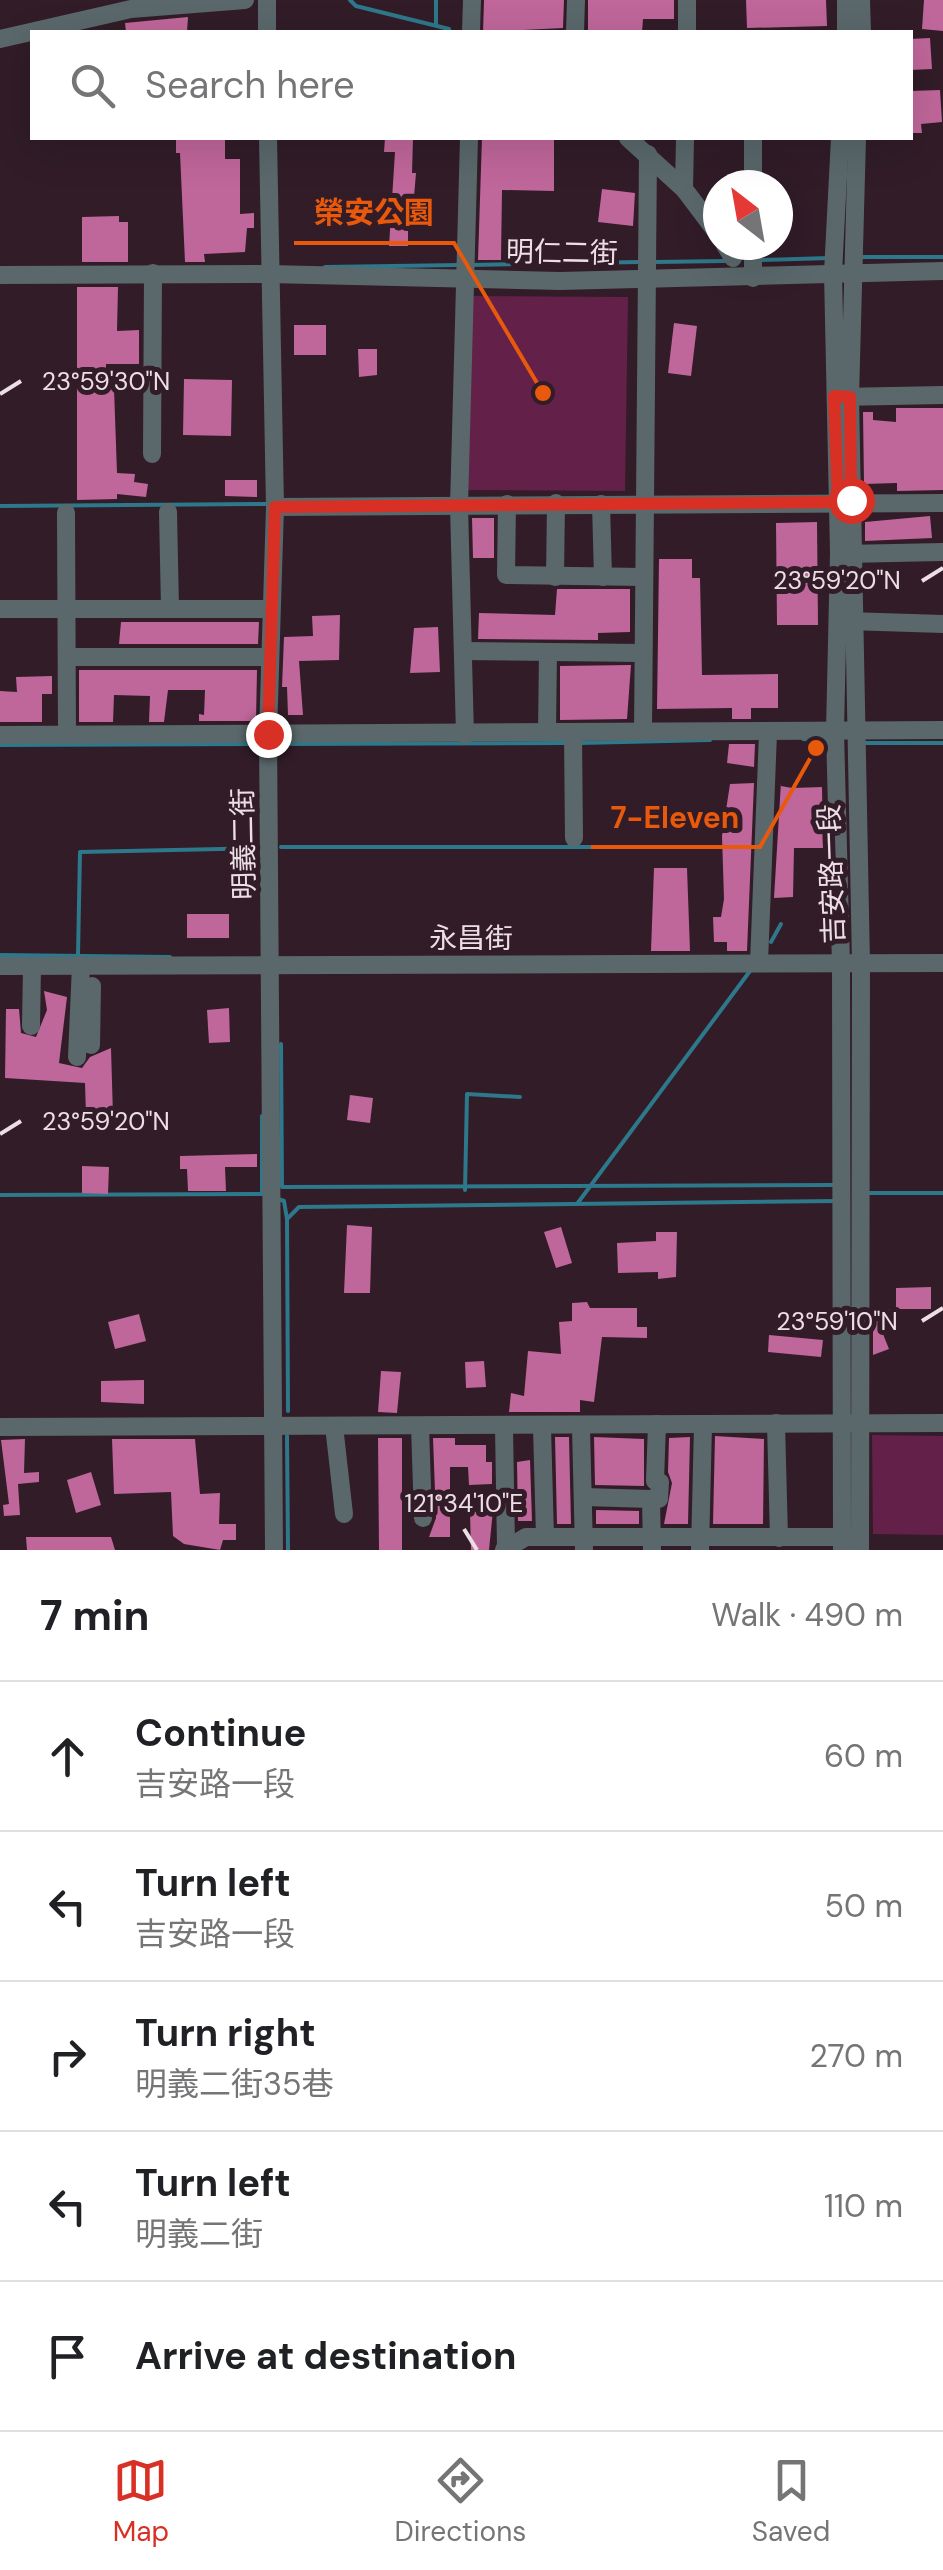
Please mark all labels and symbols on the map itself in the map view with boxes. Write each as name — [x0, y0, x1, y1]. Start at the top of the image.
north arrow — [703, 170, 793, 260]
callout: 榮安公園 — [294, 183, 454, 243]
text: 榮安公園 — [314, 193, 434, 232]
street label: 明仁二街 — [506, 233, 618, 272]
text: 23°59'30"N — [42, 365, 170, 398]
route start — [829, 478, 875, 524]
text: 23°59'20"N — [773, 564, 901, 597]
route end — [246, 712, 292, 758]
callout: 7-Eleven — [591, 787, 760, 847]
street label: 明義二街 — [224, 788, 263, 900]
text: 7-Eleven — [611, 798, 739, 837]
street label: 吉安路一段 — [811, 803, 852, 945]
street label: 永昌街 — [429, 920, 513, 957]
text: 23°59'20"N — [42, 1105, 170, 1138]
text: 23°59'10"N — [776, 1305, 898, 1338]
text: 121°34'10"E — [405, 1487, 523, 1520]

